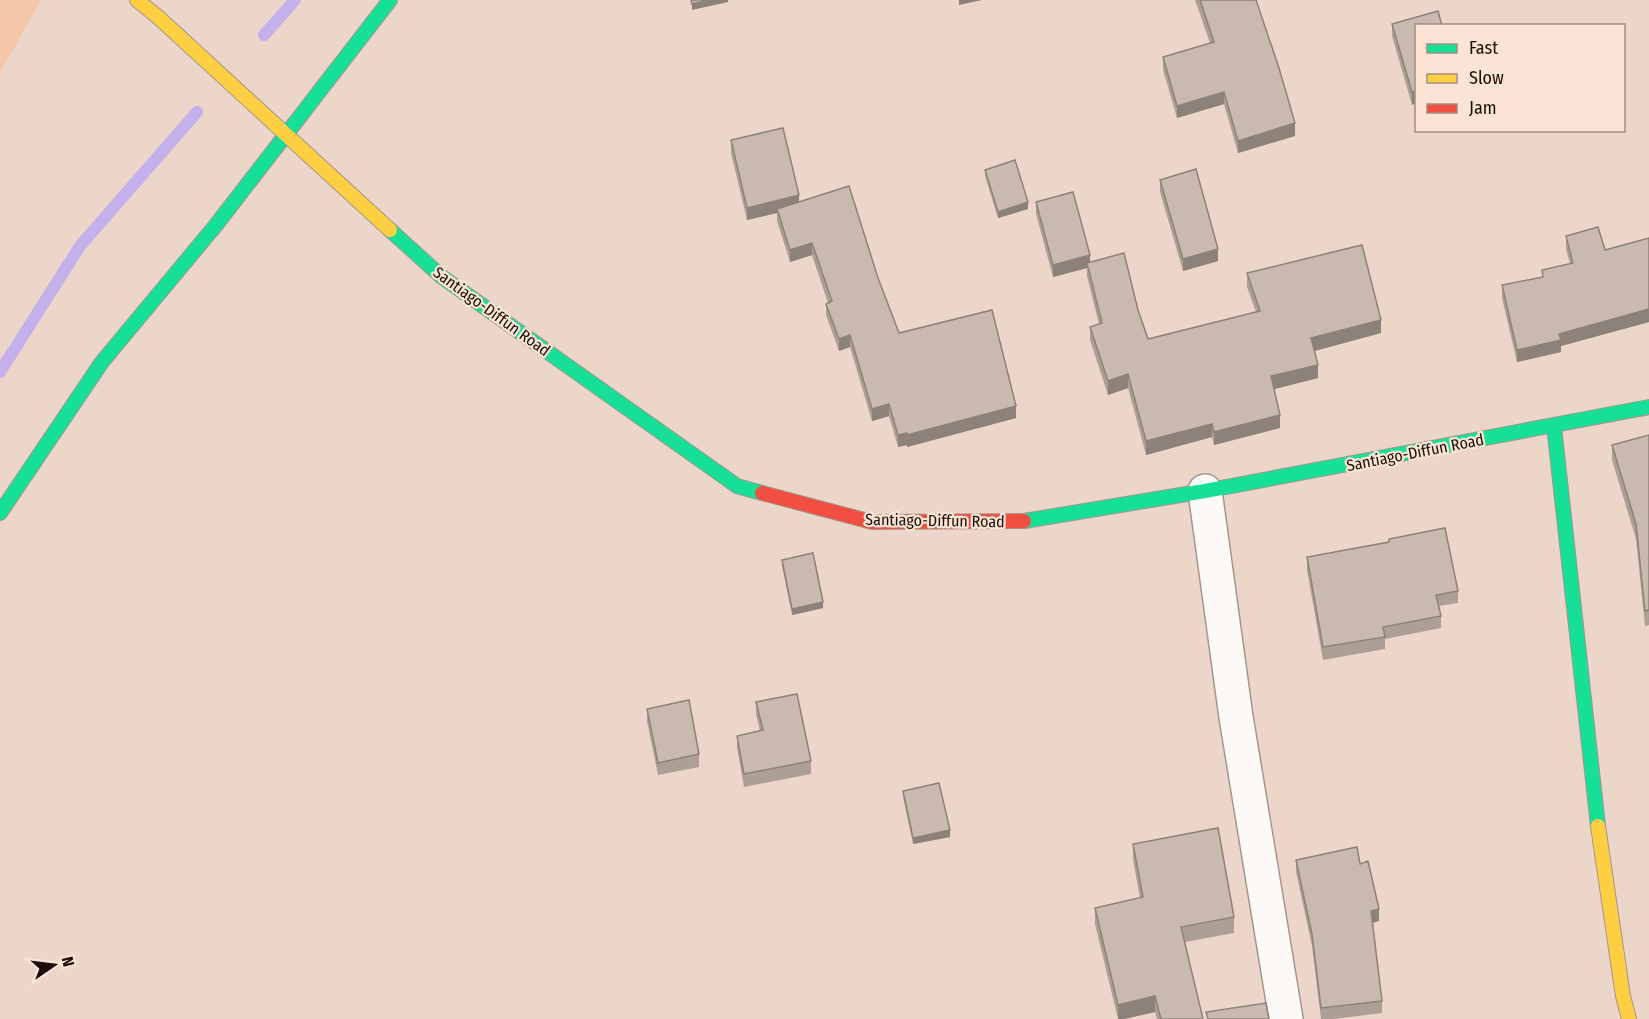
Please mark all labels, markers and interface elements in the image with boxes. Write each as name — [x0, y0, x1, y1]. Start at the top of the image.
legend — [1415, 24, 1625, 132]
text: Fast — [1469, 37, 1498, 59]
text: Slow — [1469, 67, 1504, 89]
text: Jam — [1469, 97, 1497, 119]
street label: Santiago-Diffun Road — [430, 263, 554, 360]
street label: Santiago-Diffun Road — [1345, 430, 1485, 475]
street label: Santiago-Diffun Road — [865, 510, 1005, 531]
north arrow — [24, 935, 84, 995]
text: N — [58, 955, 78, 968]

